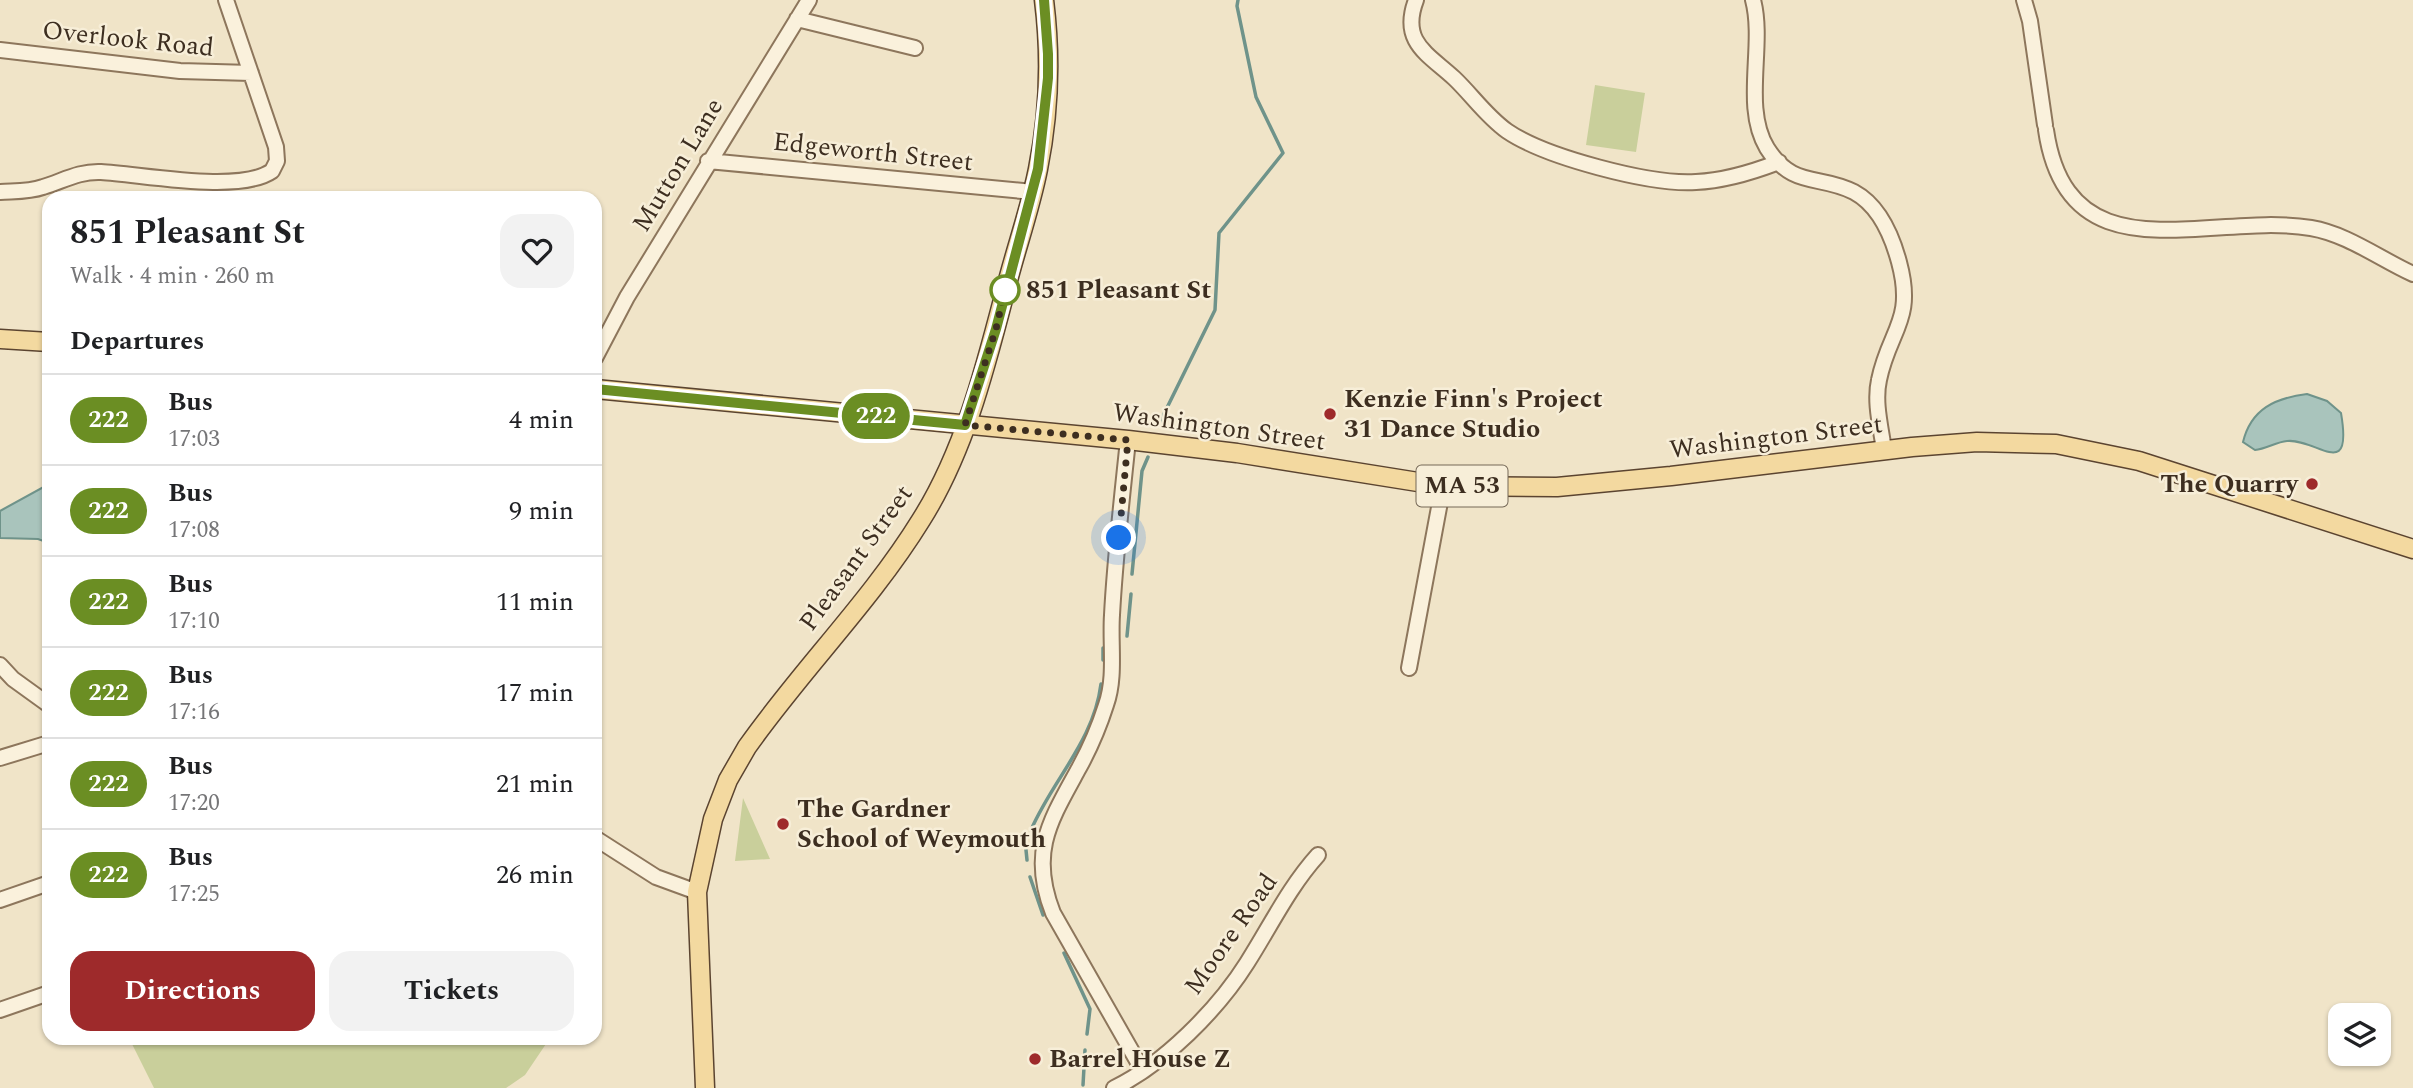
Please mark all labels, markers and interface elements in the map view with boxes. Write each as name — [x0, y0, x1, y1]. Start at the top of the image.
street label: Overlook Road — [40, 10, 216, 68]
street label: Mutton Lane — [622, 90, 734, 240]
street label: Edgeworth Street — [771, 122, 975, 182]
text: 851 Pleasant St — [70, 208, 305, 258]
button: heart — [500, 214, 574, 288]
text: Walk · 4 min · 260 m — [70, 259, 275, 294]
place label: 851 Pleasant St — [1026, 270, 1211, 310]
marker: 851 Pleasant St — [990, 275, 1020, 305]
text: Departures — [70, 321, 204, 361]
place label: Kenzie Finn's Project 31 Dance Studio — [1344, 379, 1602, 449]
text: Bus — [168, 382, 213, 422]
street label: Washington Street — [1110, 392, 1328, 462]
line badge: 222 — [836, 393, 916, 439]
text: 222 — [856, 398, 896, 434]
text: 4 min — [509, 400, 574, 440]
text: 222 — [88, 402, 129, 438]
street label: Washington Street — [1667, 404, 1885, 470]
marker: Kenzie Finn's Project 31 Dance Studio — [1322, 406, 1338, 422]
text: 17:03 — [168, 422, 220, 457]
place label: The Quarry — [2160, 464, 2300, 504]
road number: MA 53 — [1416, 466, 1508, 506]
text: Bus — [168, 473, 213, 513]
street label: Pleasant Street — [789, 476, 923, 640]
marker: The Quarry — [2304, 476, 2320, 492]
text: 9 min — [509, 491, 574, 531]
text: 222 — [88, 493, 129, 529]
text: 17:08 — [168, 513, 220, 548]
your location — [1101, 520, 1136, 555]
text: Bus — [168, 564, 213, 604]
text: 11 min — [496, 582, 574, 622]
text: 222 — [88, 584, 129, 620]
text: 17:10 — [168, 604, 220, 639]
text: Bus — [168, 655, 213, 695]
text: 17 min — [496, 673, 574, 713]
text: 222 — [88, 675, 129, 711]
text: 17:16 — [168, 695, 220, 730]
text: Bus — [168, 746, 213, 786]
text: 21 min — [496, 764, 574, 804]
text: 222 — [88, 766, 129, 802]
text: 17:20 — [168, 786, 220, 821]
place label: The Gardner School of Weymouth — [797, 789, 1046, 859]
marker: The Gardner School of Weymouth — [775, 816, 791, 832]
text: Bus — [168, 837, 213, 877]
text: 26 min — [496, 855, 574, 895]
text: 222 — [88, 857, 129, 893]
street label: Moore Road — [1174, 865, 1288, 1003]
text: 17:25 — [168, 877, 220, 912]
button: Directions — [70, 951, 315, 1031]
button: Tickets — [329, 951, 574, 1031]
map controls — [2328, 1003, 2391, 1066]
button: layers — [2328, 1003, 2391, 1066]
place label: Barrel House Z — [1049, 1039, 1231, 1079]
marker: Barrel House Z — [1027, 1051, 1043, 1067]

